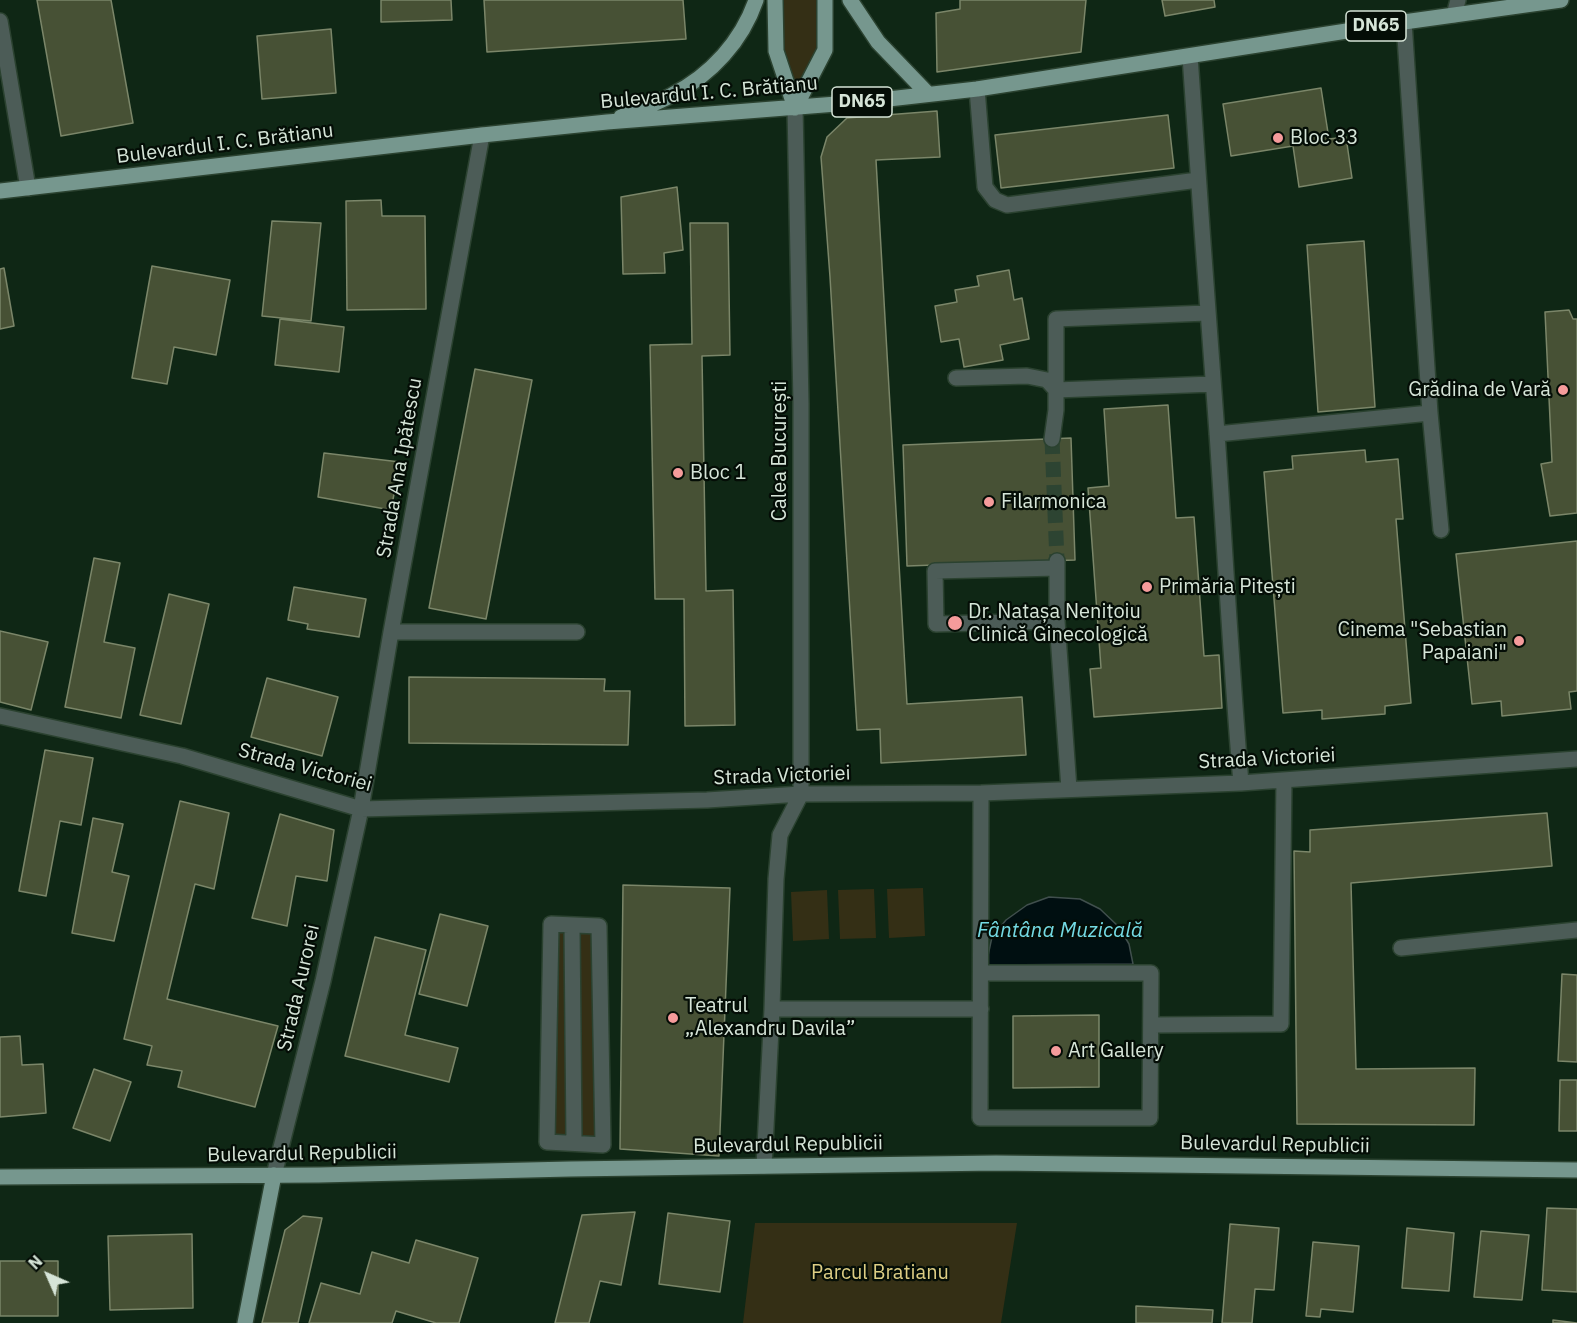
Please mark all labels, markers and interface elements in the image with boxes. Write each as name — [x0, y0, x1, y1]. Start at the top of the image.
road number: DN65 — [1346, 11, 1406, 41]
street label: Bulevardul I. C. Brătianu — [599, 72, 819, 114]
road number: DN65 — [832, 87, 892, 117]
street label: Bulevardul I. C. Brătianu — [115, 119, 335, 169]
place label: Bloc 33 — [1290, 126, 1358, 150]
marker: Bloc 33 — [1271, 131, 1285, 145]
street label: Strada Ana Ipătescu — [372, 376, 428, 560]
place label: Grădina de Vară — [1408, 378, 1551, 402]
street label: Calea București — [768, 381, 792, 521]
marker: Grădina de Vară — [1556, 383, 1570, 397]
place label: Bloc 1 — [690, 461, 746, 485]
marker: Bloc 1 — [671, 466, 685, 480]
place label: Filarmonica — [1001, 490, 1106, 514]
marker: Filarmonica — [982, 495, 996, 509]
place label: Primăria Pitești — [1159, 575, 1296, 599]
marker: Primăria Pitești — [1140, 580, 1154, 594]
place label: Dr. Natașa Nenițoiu Clinică Ginecologică — [968, 600, 1148, 647]
marker: Dr. Natașa Nenițoiu Clinică Ginecologică — [946, 614, 964, 632]
place label: Cinema "Sebastian Papaiani" — [1337, 618, 1507, 665]
marker: Cinema "Sebastian Papaiani" — [1512, 634, 1526, 648]
street label: Strada Victoriei — [236, 739, 374, 797]
street label: Strada Victoriei — [1198, 743, 1336, 775]
street label: Strada Victoriei — [713, 762, 851, 790]
water label: Fântâna Muzicală — [977, 918, 1143, 944]
street label: Strada Aurorei — [273, 922, 325, 1054]
place label: Teatrul „Alexandru Davila” — [685, 994, 855, 1041]
marker: Teatrul „Alexandru Davila” — [666, 1011, 680, 1025]
place label: Art Gallery — [1068, 1039, 1164, 1063]
marker: Art Gallery — [1049, 1044, 1063, 1058]
street label: Bulevardul Republicii — [693, 1131, 883, 1159]
street label: Bulevardul Republicii — [1180, 1131, 1370, 1159]
street label: Bulevardul Republicii — [207, 1140, 397, 1168]
north arrow — [18, 1245, 78, 1305]
text: N — [24, 1251, 46, 1273]
park label: Parcul Bratianu — [811, 1261, 949, 1285]

